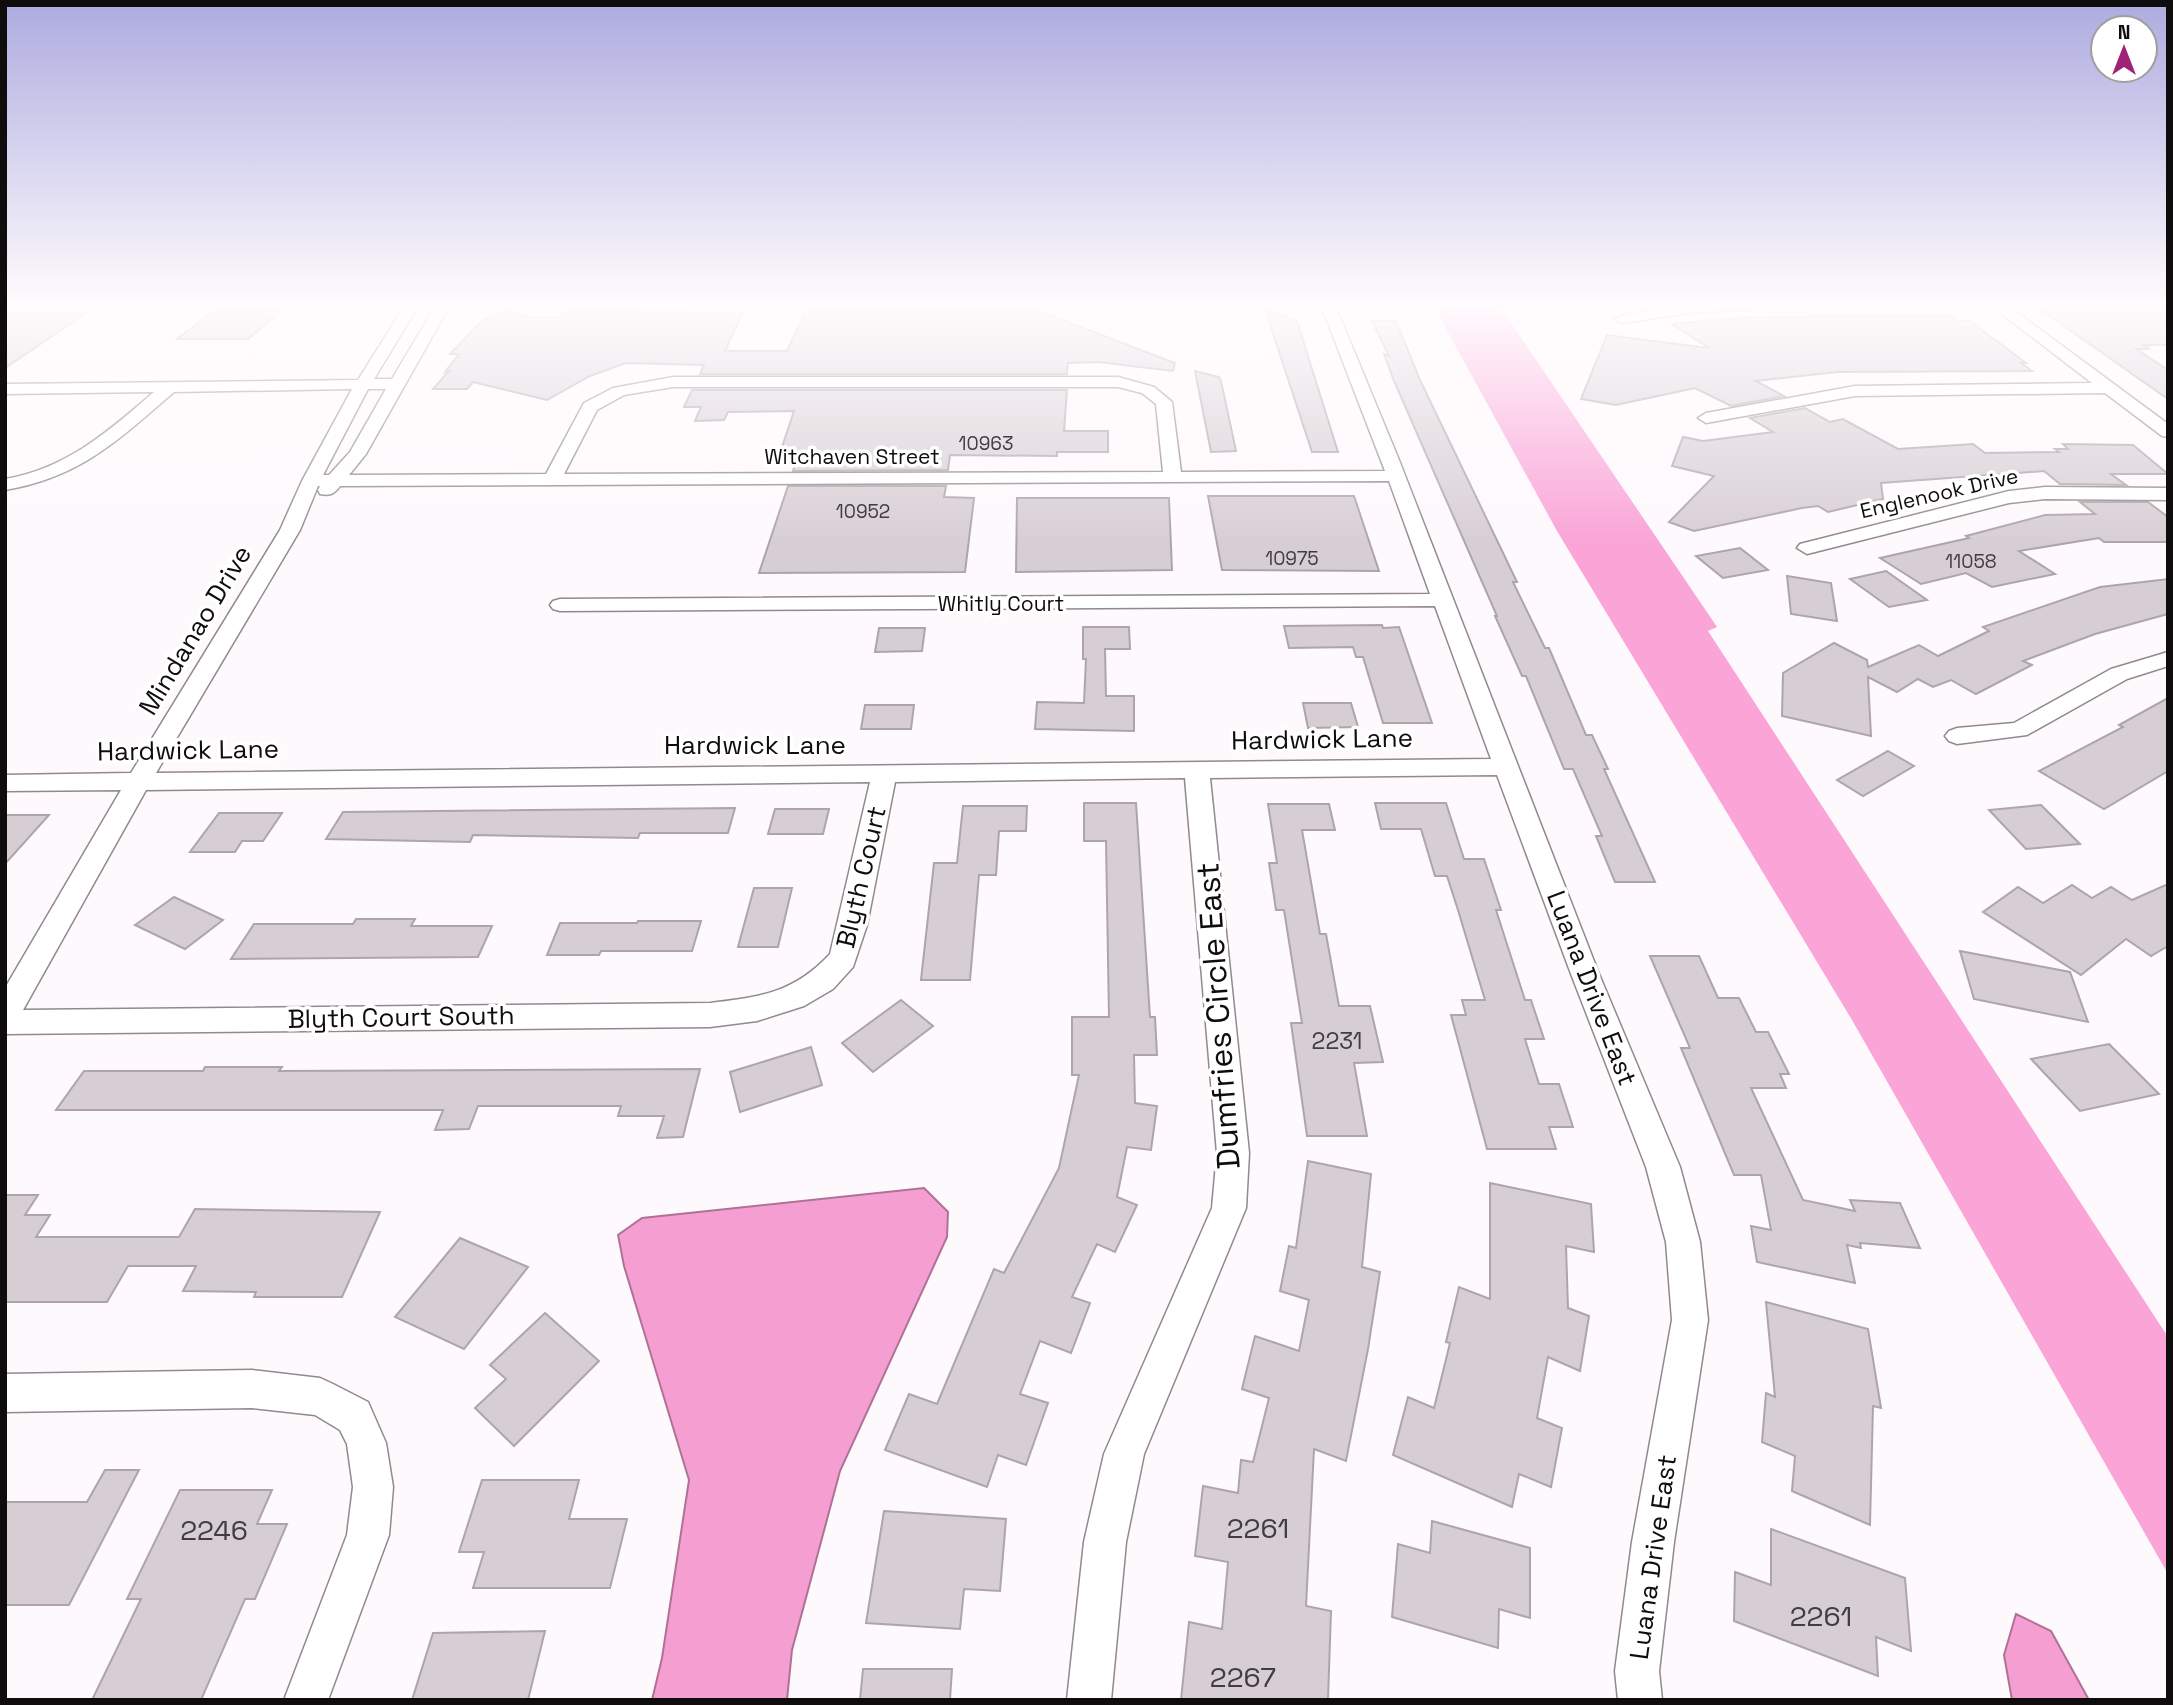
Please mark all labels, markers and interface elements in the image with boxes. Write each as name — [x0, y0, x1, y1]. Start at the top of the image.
north arrow — [2089, 14, 2159, 84]
text: N — [2118, 20, 2130, 45]
house number: 10963 — [959, 431, 1013, 456]
street label: Witchaven Street — [764, 443, 940, 470]
street label: Englenook Drive — [1857, 462, 2021, 524]
house number: 10952 — [836, 499, 890, 524]
street label: Mindanao Drive — [131, 539, 259, 721]
house number: 10975 — [1265, 546, 1319, 571]
house number: 11058 — [1945, 549, 1997, 574]
street label: Whitly Court — [938, 590, 1064, 617]
street label: Hardwick Lane — [1231, 720, 1413, 758]
street label: Hardwick Lane — [664, 728, 846, 762]
street label: Hardwick Lane — [97, 731, 279, 769]
street label: Blyth Court — [828, 803, 894, 951]
street label: Dumfries Circle East — [1187, 861, 1249, 1171]
street label: Luana Drive East — [1539, 886, 1645, 1090]
street label: Blyth Court South — [287, 998, 515, 1036]
house number: 2231 — [1312, 1026, 1362, 1056]
street label: Luana Drive East — [1622, 1452, 1684, 1662]
house number: 2261 — [1227, 1510, 1289, 1546]
house number: 2246 — [180, 1512, 248, 1548]
house number: 2261 — [1790, 1598, 1852, 1634]
house number: 2267 — [1210, 1659, 1276, 1695]

